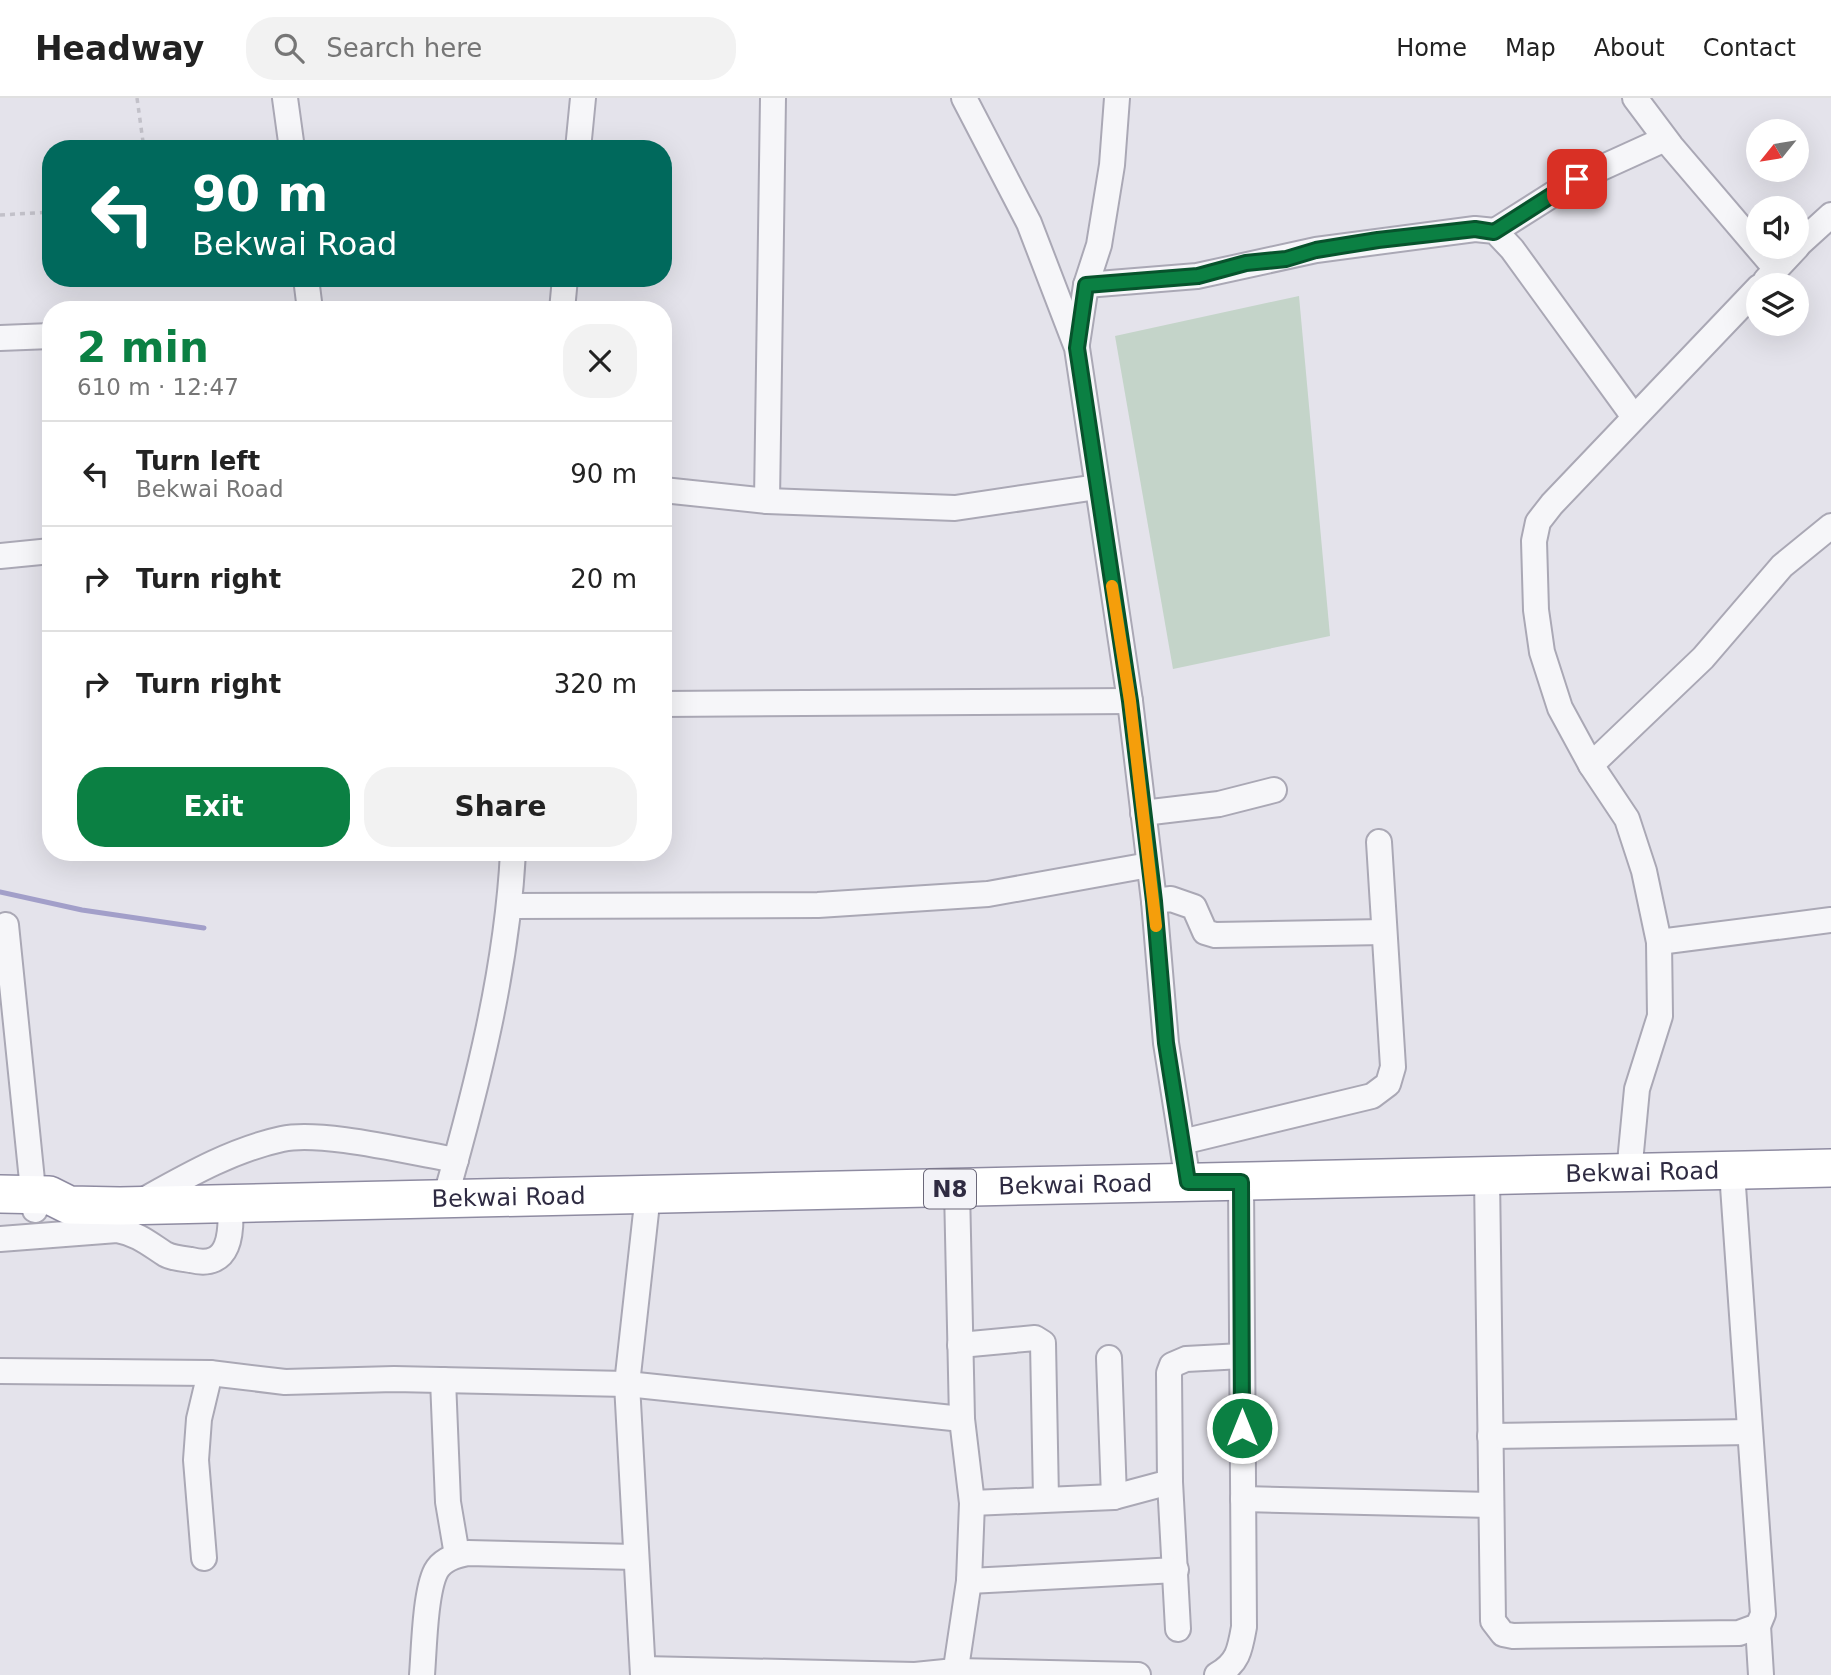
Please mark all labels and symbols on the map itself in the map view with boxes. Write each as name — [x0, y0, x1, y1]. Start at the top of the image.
north arrow — [1746, 119, 1810, 182]
pin — [1547, 149, 1607, 209]
street label: Bekwai Road — [1565, 1156, 1720, 1188]
street label: Bekwai Road — [998, 1169, 1153, 1200]
road number: N8 — [924, 1170, 976, 1208]
street label: Bekwai Road — [431, 1182, 586, 1213]
position arrow — [1205, 1391, 1279, 1465]

